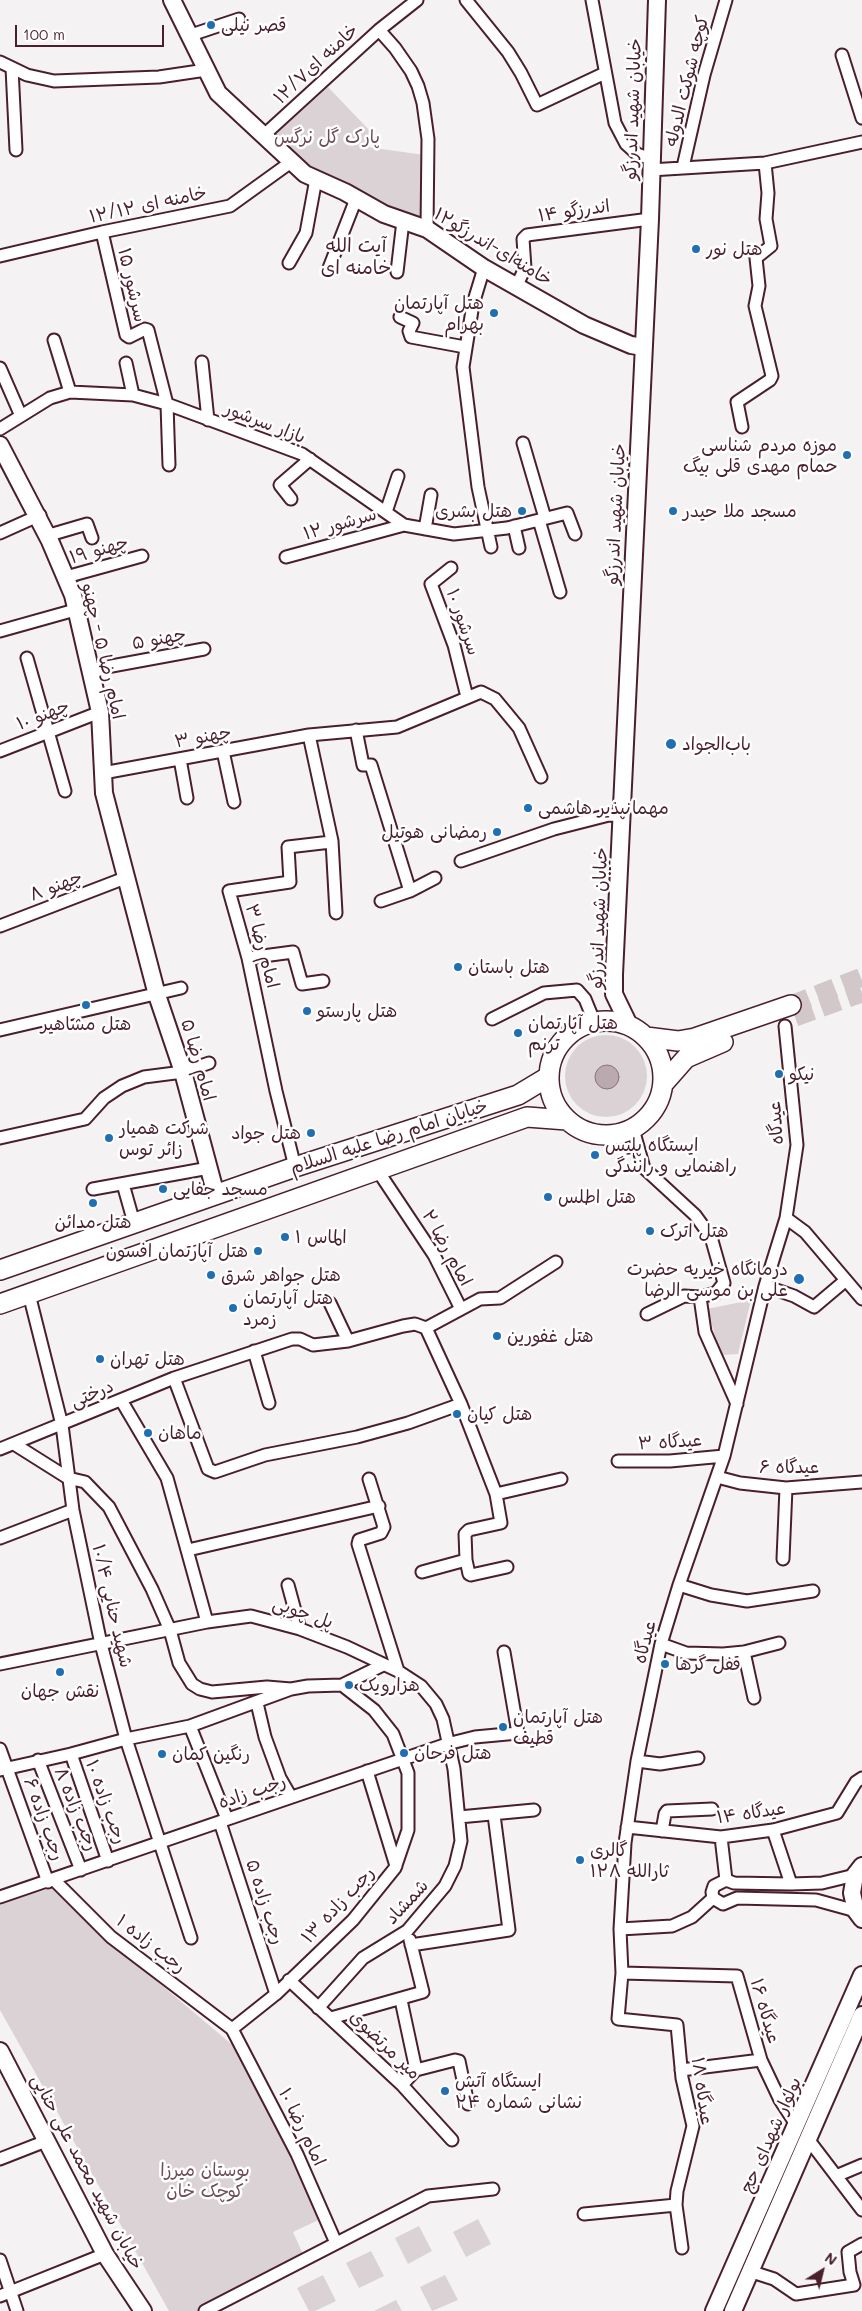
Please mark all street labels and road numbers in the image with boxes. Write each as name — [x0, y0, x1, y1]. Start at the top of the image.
street label: کوچه شوکت الدوله — [660, 13, 714, 149]
street label: خامنه ای۱۲/۷ — [269, 19, 363, 109]
street label: خیابان شهید اندرزگو — [620, 38, 646, 180]
street label: خامنه ای ۱۲/۱۲ — [87, 182, 209, 228]
street label: اندرزگو ۱۴ — [537, 195, 611, 227]
street label: خامنه‌ای-اندرزگو۱۲ — [430, 203, 556, 291]
street label: سرشور ۱۵ — [113, 246, 151, 324]
street label: بازار سرشور — [222, 398, 308, 448]
street label: خیابان شهید اندرزگو — [602, 443, 630, 585]
street label: سرشور ۱۲ — [301, 503, 379, 545]
street label: چهنو ۱۹ — [67, 531, 131, 569]
street label: امام رضا ۵ - چهنو — [77, 580, 129, 722]
street label: سرشور ۱۰ — [442, 586, 484, 658]
street label: چهنو ۵ — [130, 624, 188, 654]
street label: چهنو ۱۰ — [14, 695, 72, 735]
street label: چهنو ۳ — [173, 721, 233, 753]
street label: خیابان شهید اندرزگو — [586, 847, 612, 989]
street label: چهنو ۸ — [26, 866, 86, 906]
street label: امام رضا ۳ — [240, 901, 284, 991]
street label: امام رضا ۵ — [176, 1017, 220, 1103]
street label: خیابان امام رضا علیه السلام — [288, 1095, 490, 1179]
street label: عیدگاه — [764, 1101, 788, 1145]
street label: امام رضا ۲ — [417, 1206, 477, 1290]
street label: درختی — [67, 1375, 117, 1413]
street label: عیدگاه ۳ — [637, 1430, 703, 1454]
street label: عیدگاه ۶ — [759, 1456, 819, 1478]
street label: شهید حنایی ۱۰/۴ — [87, 1542, 137, 1670]
street label: پل چوبی — [270, 1593, 336, 1633]
street label: عیدگاه — [629, 1618, 661, 1666]
street label: رجب زاده ۱۰ — [81, 1757, 131, 1847]
street label: رجب زاده ۸ — [49, 1764, 103, 1854]
street label: رجب زاده — [215, 1770, 289, 1814]
street label: رجب زاده ۶ — [19, 1775, 69, 1863]
street label: عیدگاه ۱۴ — [715, 1797, 787, 1829]
street label: رجب زاده ۵ — [241, 1857, 289, 1947]
street label: رجب زاده ۱۳ — [297, 1862, 379, 1948]
street label: شمشاد — [381, 1875, 433, 1929]
street label: رجب زاده ۱ — [112, 1910, 190, 1978]
street label: عیدگاه ۱۶ — [745, 1976, 785, 2046]
street label: میر مرتضوی — [345, 2006, 425, 2084]
street label: عیدگاه ۱۸ — [687, 2056, 717, 2126]
street label: خیابان شهید محمد علی حنایی — [26, 2071, 148, 2273]
street label: بولوار شهدای حج — [736, 2074, 806, 2196]
street label: امام رضا ۱۰ — [274, 2084, 330, 2170]

